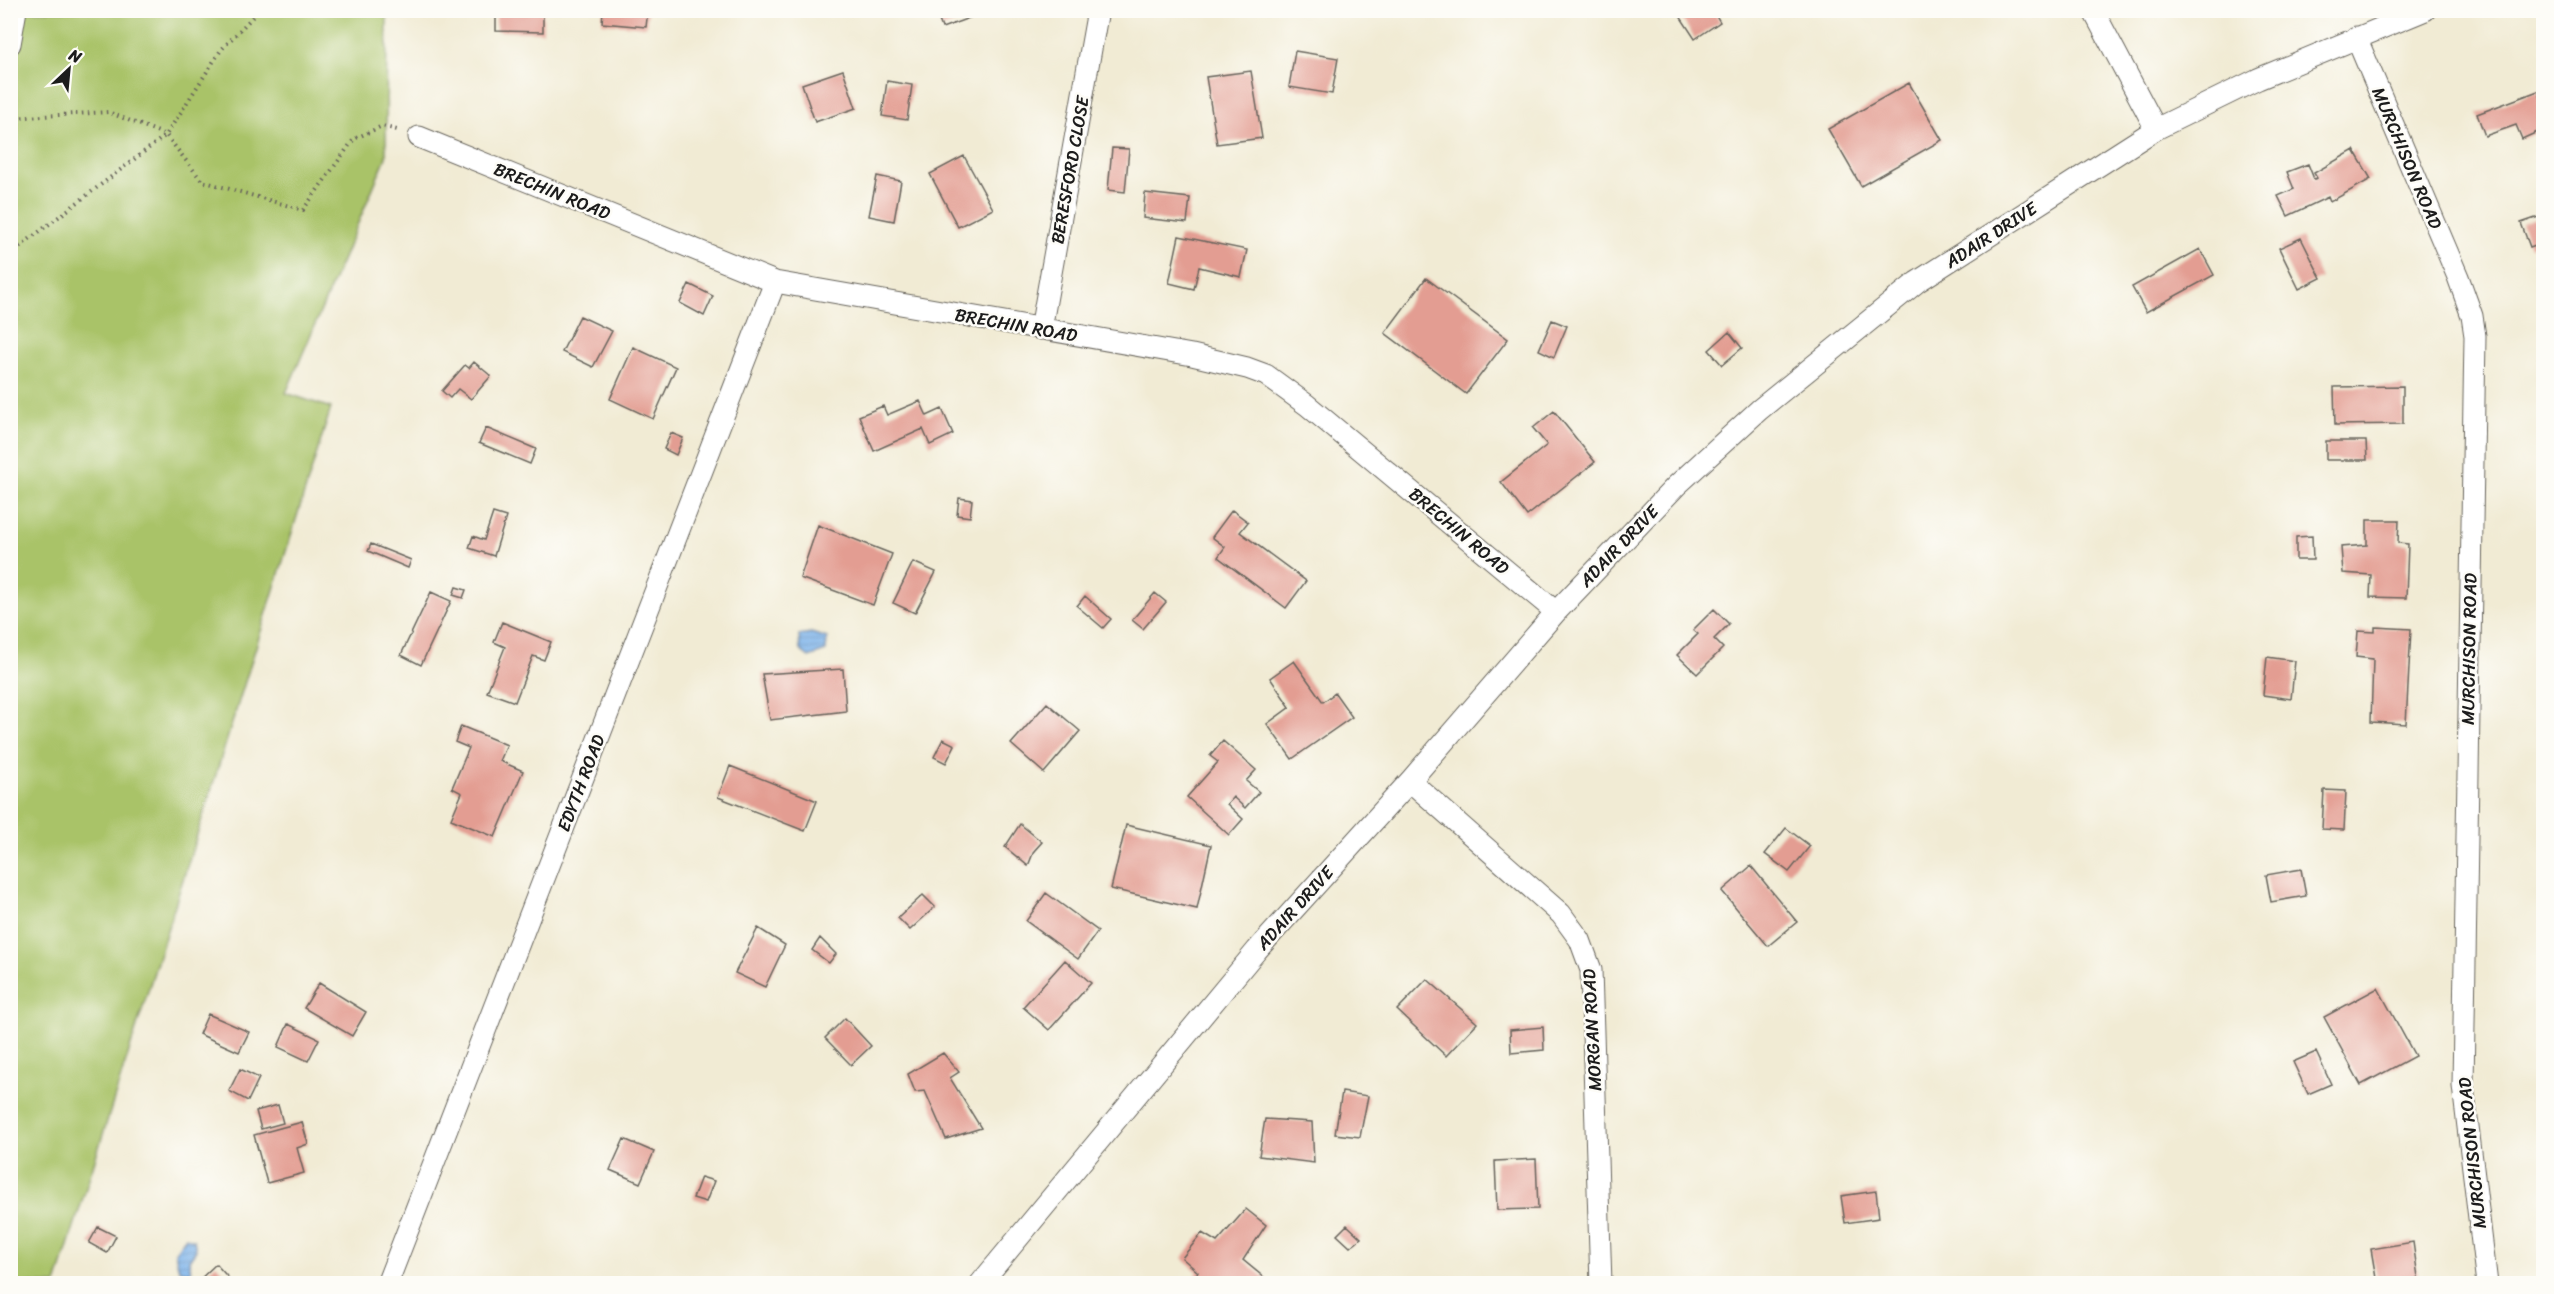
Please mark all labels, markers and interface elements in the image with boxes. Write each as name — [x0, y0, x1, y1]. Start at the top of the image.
north arrow — [39, 39, 99, 99]
text: N — [63, 40, 88, 72]
street label: MURCHISON ROAD — [2363, 82, 2452, 234]
street label: BERESFORD CLOSE — [1041, 93, 1099, 246]
street label: BRECHIN ROAD — [489, 153, 616, 229]
street label: ADAIR DRIVE — [1937, 192, 2045, 278]
street label: BRECHIN ROAD — [952, 299, 1080, 352]
street label: BRECHIN ROAD — [1401, 479, 1517, 583]
street label: ADAIR DRIVE — [1570, 496, 1668, 596]
street label: MURCHISON ROAD — [2452, 573, 2486, 725]
street label: EDYTH ROAD — [548, 729, 614, 836]
street label: ADAIR DRIVE — [1247, 858, 1343, 958]
street label: MORGAN ROAD — [1573, 968, 1611, 1092]
street label: MURCHISON ROAD — [2448, 1076, 2496, 1230]

